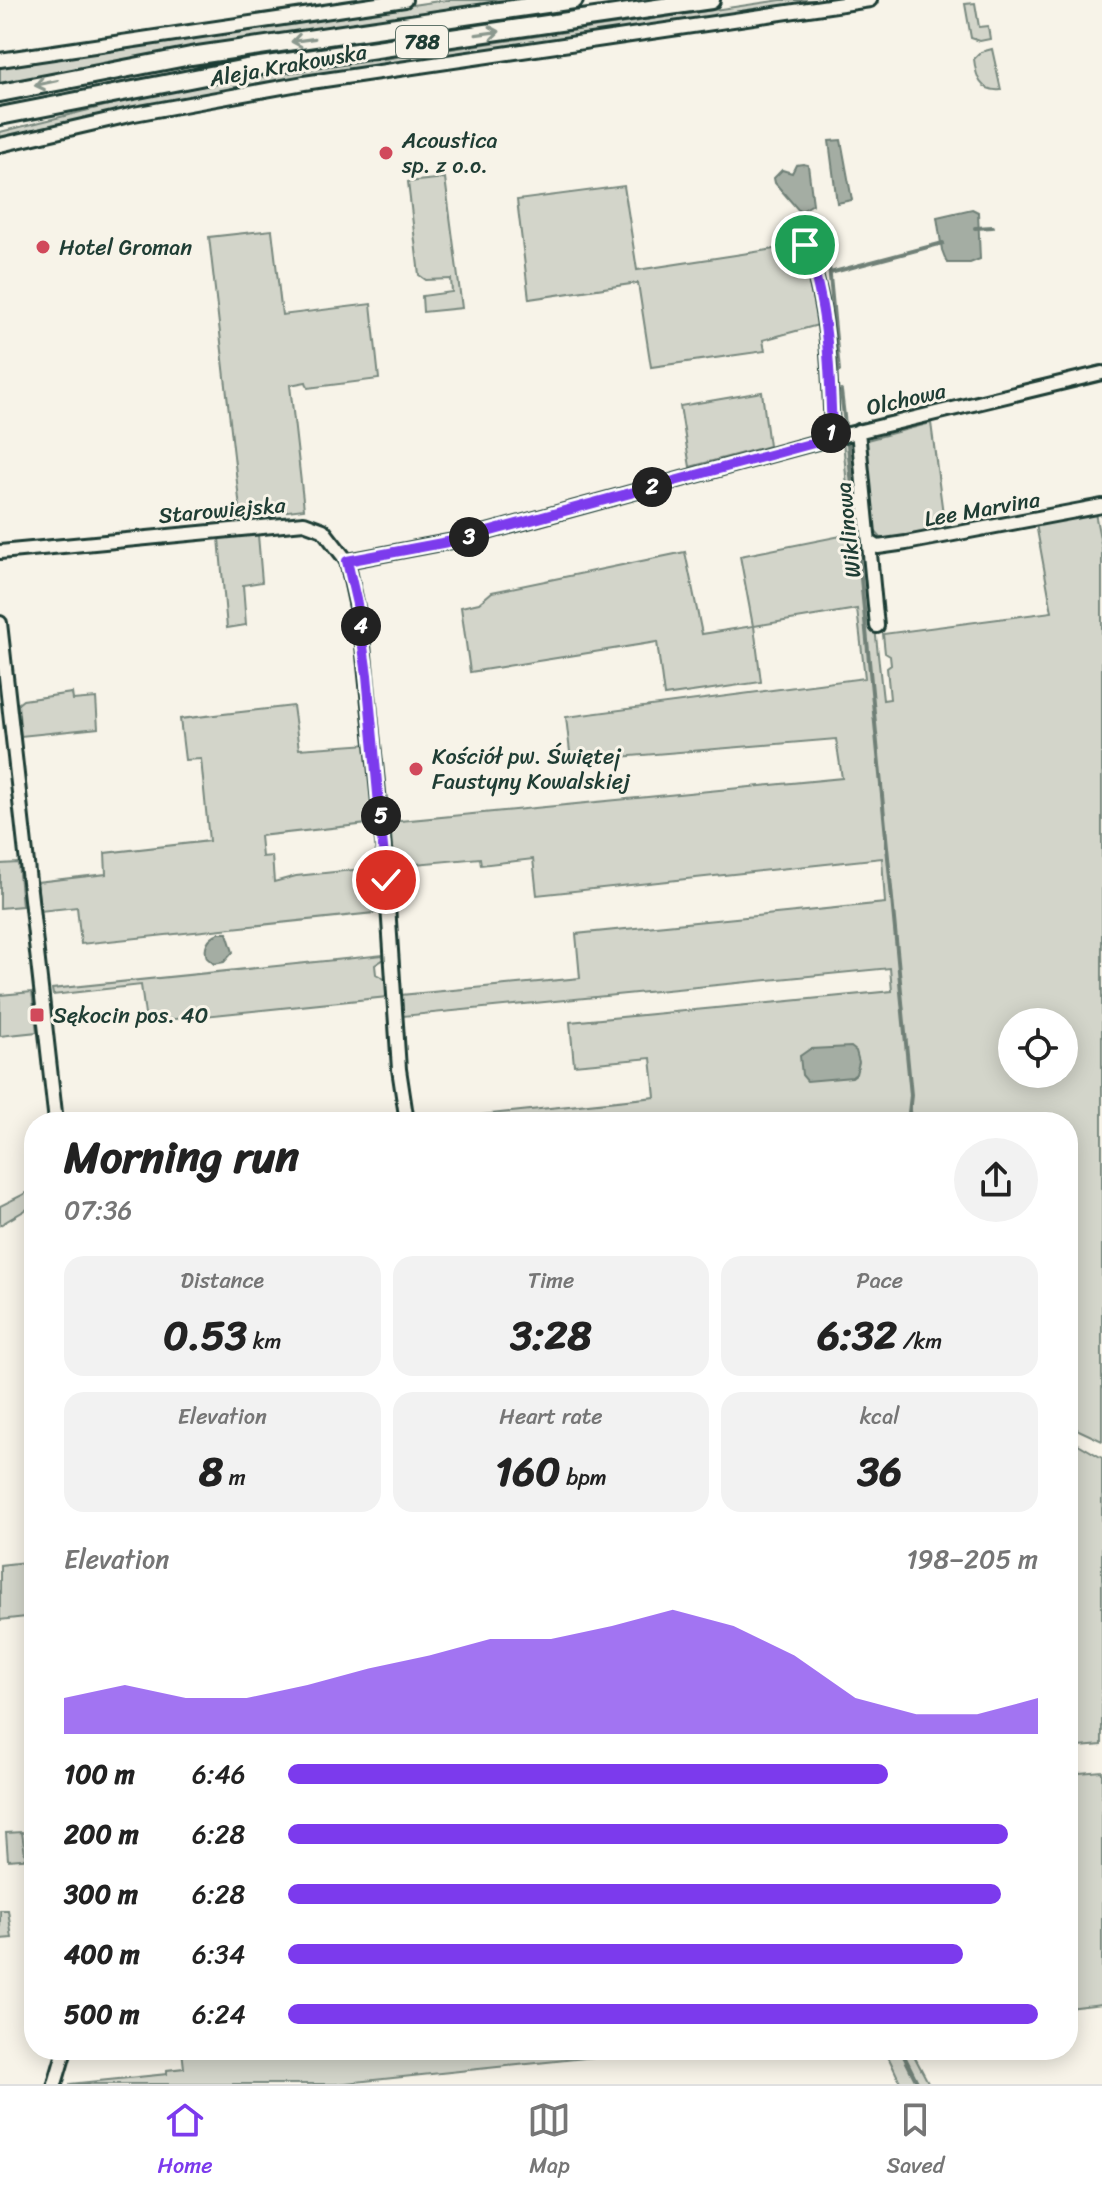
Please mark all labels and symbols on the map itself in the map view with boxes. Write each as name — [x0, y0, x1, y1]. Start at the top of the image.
one-way arrow — [475, 25, 500, 40]
road number: 788 — [396, 26, 448, 58]
street label: Aleja Krakowska — [205, 32, 371, 98]
one-way arrow — [291, 33, 316, 48]
one-way arrow — [34, 76, 60, 91]
place label: Acoustica sp. z o.o. — [401, 121, 497, 185]
marker: Acoustica sp. z o.o. — [377, 144, 395, 162]
pin — [771, 211, 839, 279]
place label: Hotel Groman — [59, 228, 192, 267]
marker: Hotel Groman — [34, 238, 52, 256]
street label: Olchowa — [862, 371, 951, 427]
pin: 1 — [811, 413, 851, 453]
pin: 2 — [632, 467, 672, 507]
street label: Wiklinowa — [824, 480, 872, 580]
street label: Lee Marvina — [921, 480, 1044, 538]
street label: Starowiejska — [157, 485, 288, 535]
pin: 3 — [449, 517, 489, 557]
pin: 4 — [341, 606, 381, 646]
place label: Kościół pw. Świętej Faustyny Kowalskiej — [432, 737, 631, 801]
marker: Kościół pw. Świętej Faustyny Kowalskiej — [407, 760, 425, 778]
pin: 5 — [361, 796, 401, 836]
pin — [352, 846, 420, 914]
place label: Sękocin pos. 40 — [53, 996, 208, 1035]
marker: Sękocin pos. 40 — [28, 1006, 46, 1024]

